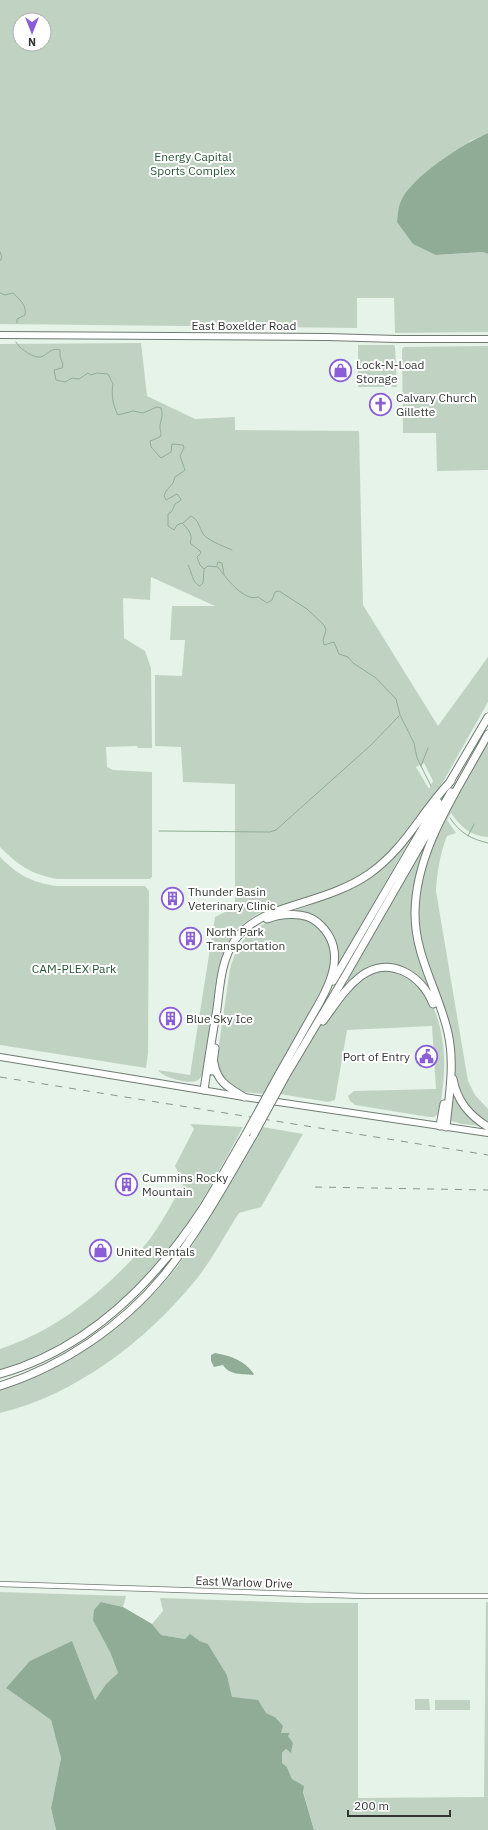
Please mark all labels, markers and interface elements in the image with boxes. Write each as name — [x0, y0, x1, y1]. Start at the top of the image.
north arrow — [12, 12, 52, 52]
text: N — [28, 35, 36, 49]
park label: Energy Capital Sports Complex — [150, 149, 236, 178]
street label: East Boxelder Road — [192, 318, 296, 333]
place label: Lock-N-Load Storage — [356, 357, 424, 386]
shop icon: Lock-N-Load Storage — [327, 358, 353, 384]
place label: Calvary Church Gillette — [396, 390, 477, 419]
church icon: Calvary Church Gillette — [367, 391, 393, 417]
place label: Thunder Basin Veterinary Clinic — [188, 884, 276, 913]
building icon: Thunder Basin Veterinary Clinic — [159, 885, 185, 911]
place label: North Park Transportation — [206, 924, 285, 953]
building icon: North Park Transportation — [178, 925, 204, 951]
park label: CAM-PLEX Park — [32, 961, 117, 976]
building icon: Blue Sky Ice — [157, 1005, 183, 1031]
place label: Blue Sky Ice — [186, 1011, 253, 1026]
public building icon: Port of Entry — [413, 1043, 439, 1069]
place label: Port of Entry — [343, 1049, 410, 1064]
place label: Cummins Rocky Mountain — [142, 1170, 228, 1199]
building icon: Cummins Rocky Mountain — [113, 1171, 139, 1197]
shop icon: United Rentals — [88, 1238, 114, 1264]
place label: United Rentals — [116, 1244, 195, 1259]
street label: East Warlow Drive — [195, 1573, 293, 1591]
scale bar — [348, 1792, 450, 1818]
text: 200 m — [354, 1798, 389, 1813]

